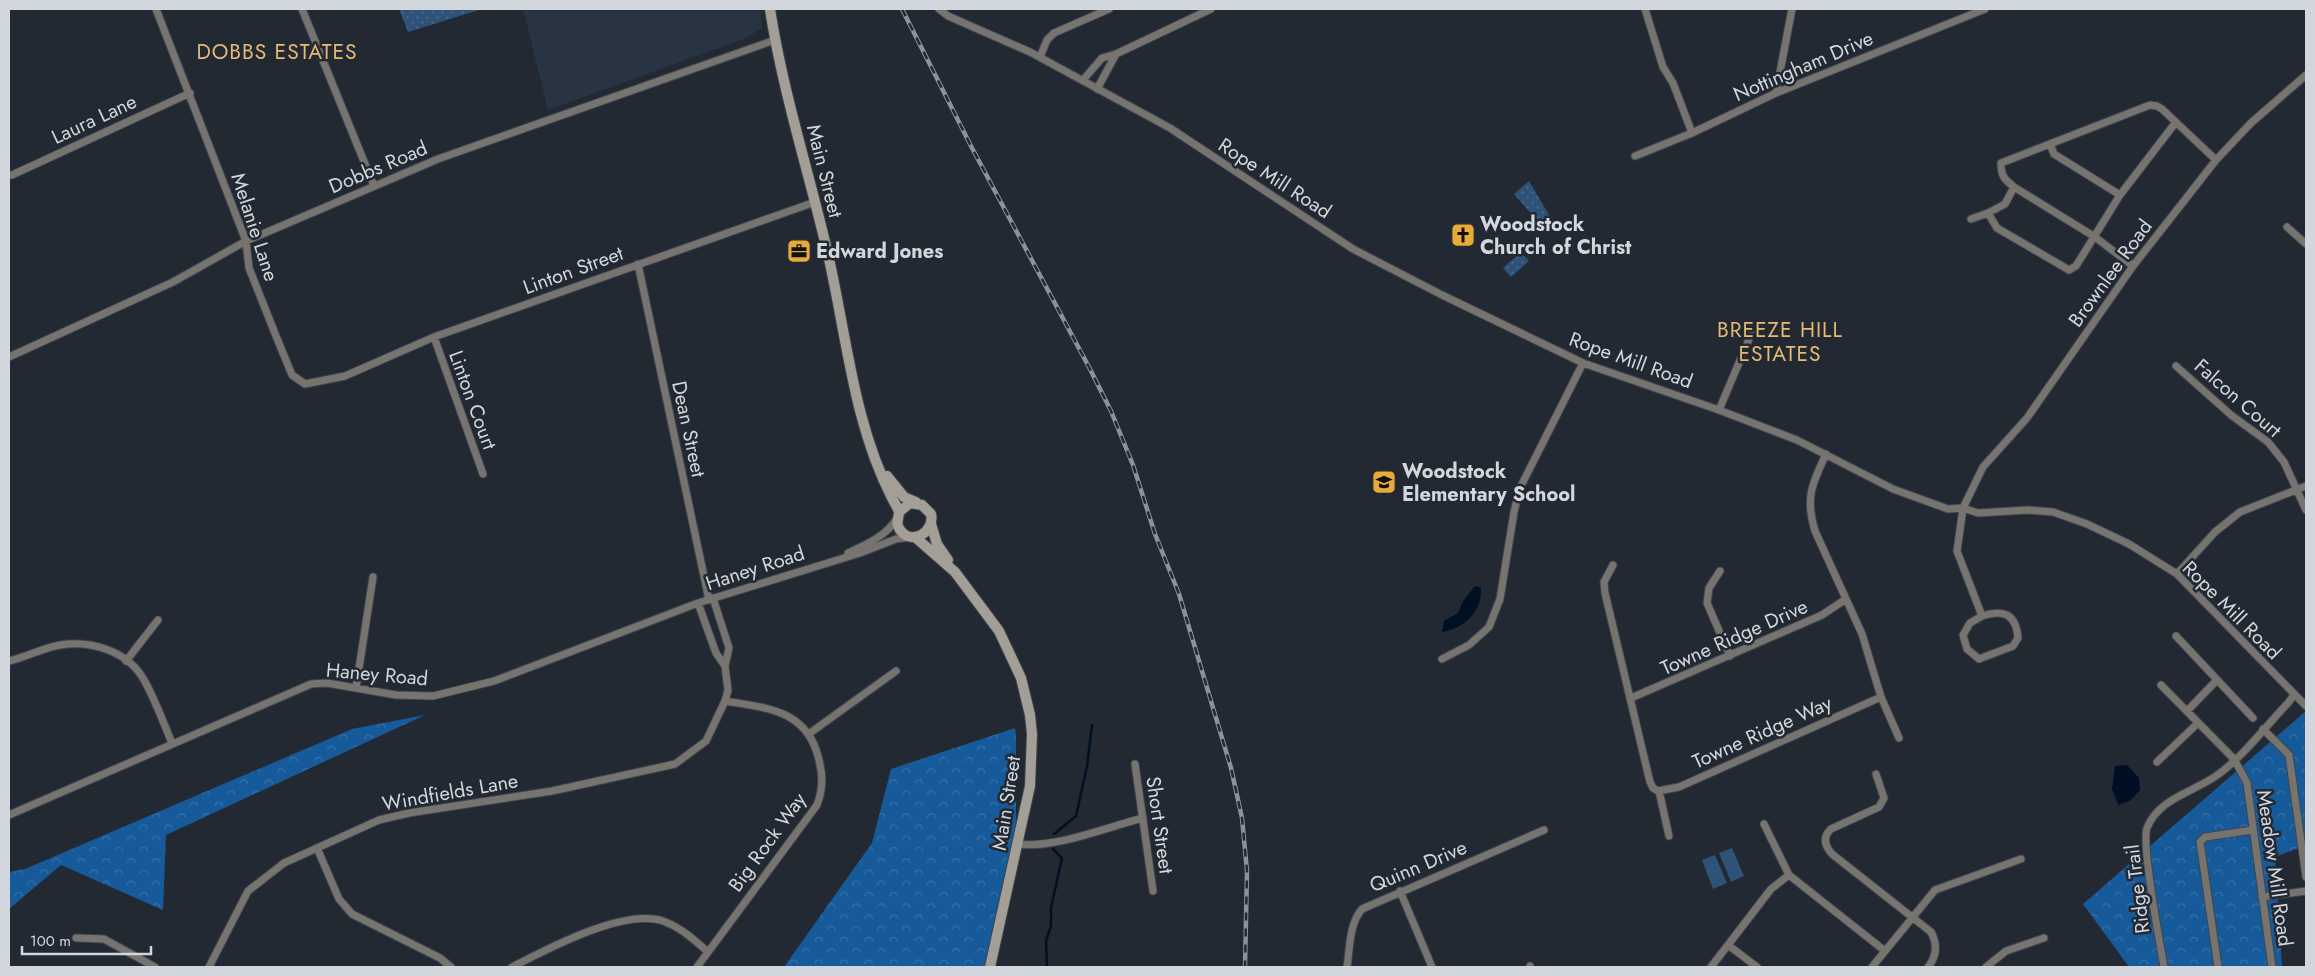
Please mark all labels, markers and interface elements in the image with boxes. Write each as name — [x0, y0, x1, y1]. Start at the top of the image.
street label: Nottingham Drive — [1729, 24, 1878, 109]
district label: DOBBS ESTATES — [196, 37, 358, 67]
street label: Laura Lane — [47, 87, 142, 152]
street label: Main Street — [799, 121, 850, 221]
street label: Rope Mill Road — [1213, 131, 1337, 226]
street label: Dobbs Road — [324, 134, 432, 201]
street label: Melanie Lane — [223, 169, 286, 285]
place label: Woodstock Church of Christ — [1480, 210, 1632, 262]
street label: Brownlee Road — [2061, 213, 2159, 333]
church icon: Woodstock Church of Christ — [1450, 222, 1476, 248]
place label: Edward Jones — [816, 237, 943, 266]
office icon: Edward Jones — [786, 238, 812, 264]
street label: Linton Street — [519, 239, 627, 302]
district label: BREEZE HILL ESTATES — [1717, 315, 1843, 369]
street label: Rope Mill Road — [1565, 325, 1697, 396]
street label: Linton Court — [441, 346, 504, 454]
street label: Falcon Court — [2188, 352, 2288, 445]
street label: Dean Street — [664, 378, 713, 480]
place label: Woodstock Elementary School — [1402, 457, 1575, 509]
school or university icon: Woodstock Elementary School — [1371, 469, 1397, 495]
street label: Haney Road — [702, 539, 808, 598]
street label: Rope Mill Road — [2176, 554, 2288, 666]
street label: Towne Ridge Drive — [1656, 592, 1812, 683]
street label: Haney Road — [325, 656, 429, 693]
street label: Towne Ridge Way — [1688, 689, 1837, 776]
street label: Main Street — [985, 754, 1028, 852]
street label: Windfields Lane — [380, 766, 520, 819]
street label: Short Street — [1138, 775, 1181, 876]
street label: Big Rock Way — [721, 787, 813, 898]
street label: Meadow Mill Road — [2249, 788, 2300, 948]
street label: Quinn Drive — [1365, 833, 1471, 900]
street label: Ridge Trail — [2118, 843, 2157, 935]
scale bar — [22, 924, 151, 956]
text: 100 m — [30, 930, 71, 952]

